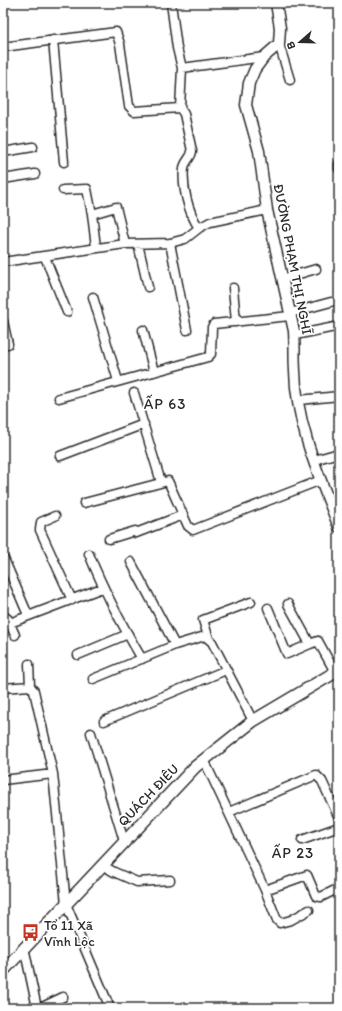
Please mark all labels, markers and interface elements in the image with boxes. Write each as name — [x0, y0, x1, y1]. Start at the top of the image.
north arrow — [280, 22, 320, 62]
text: B — [284, 40, 298, 51]
street label: ĐƯỜNG PHẠM THỊ NGHĨ — [270, 182, 315, 336]
district label: ẤP 63 — [144, 394, 186, 413]
street label: QUÁCH ĐIÊU — [114, 761, 182, 830]
district label: ẤP 23 — [272, 843, 314, 862]
place label: Tổ 11 Xã Vĩnh Lộc — [44, 917, 95, 950]
bus stop icon: Tổ 11 Xã Vĩnh Lộc — [21, 923, 41, 943]

